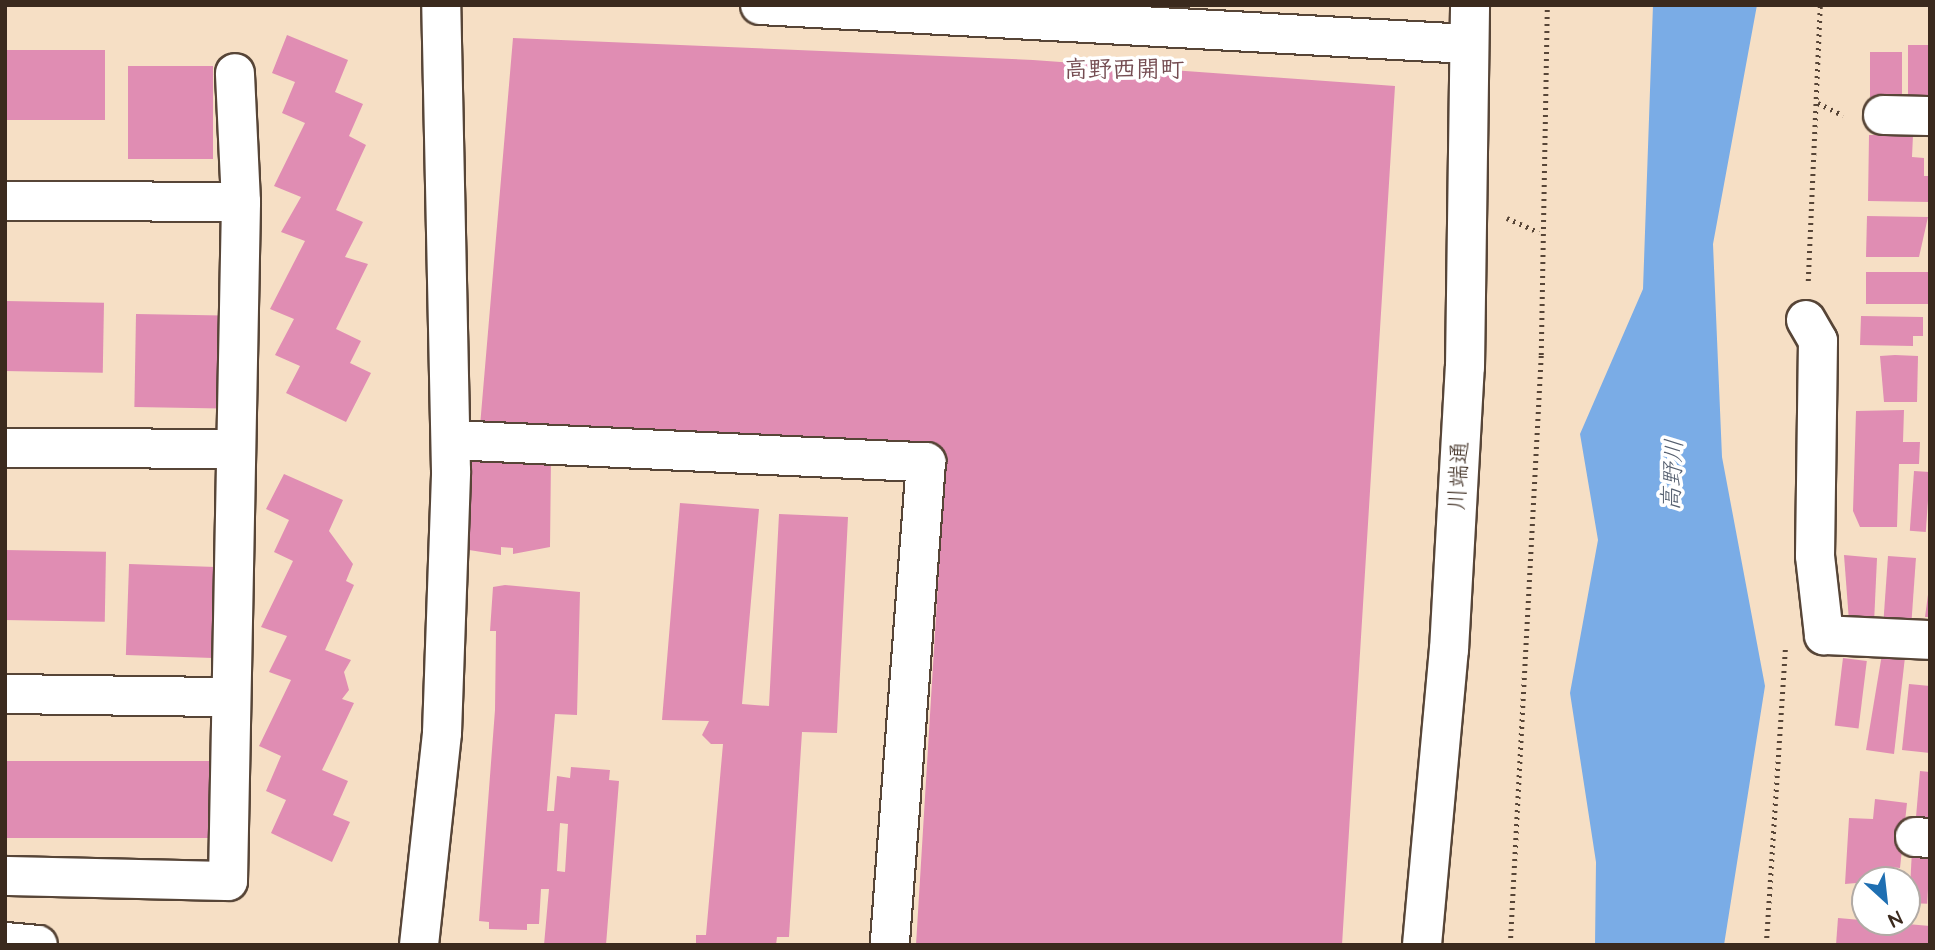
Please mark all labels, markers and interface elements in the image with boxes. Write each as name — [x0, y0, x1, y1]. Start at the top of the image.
district label: 高野西開町 — [1064, 57, 1184, 85]
water label: 高野川 — [1658, 438, 1690, 512]
street label: 川端通 — [1443, 441, 1475, 511]
north arrow — [1851, 866, 1921, 936]
text: N — [1883, 904, 1906, 933]

